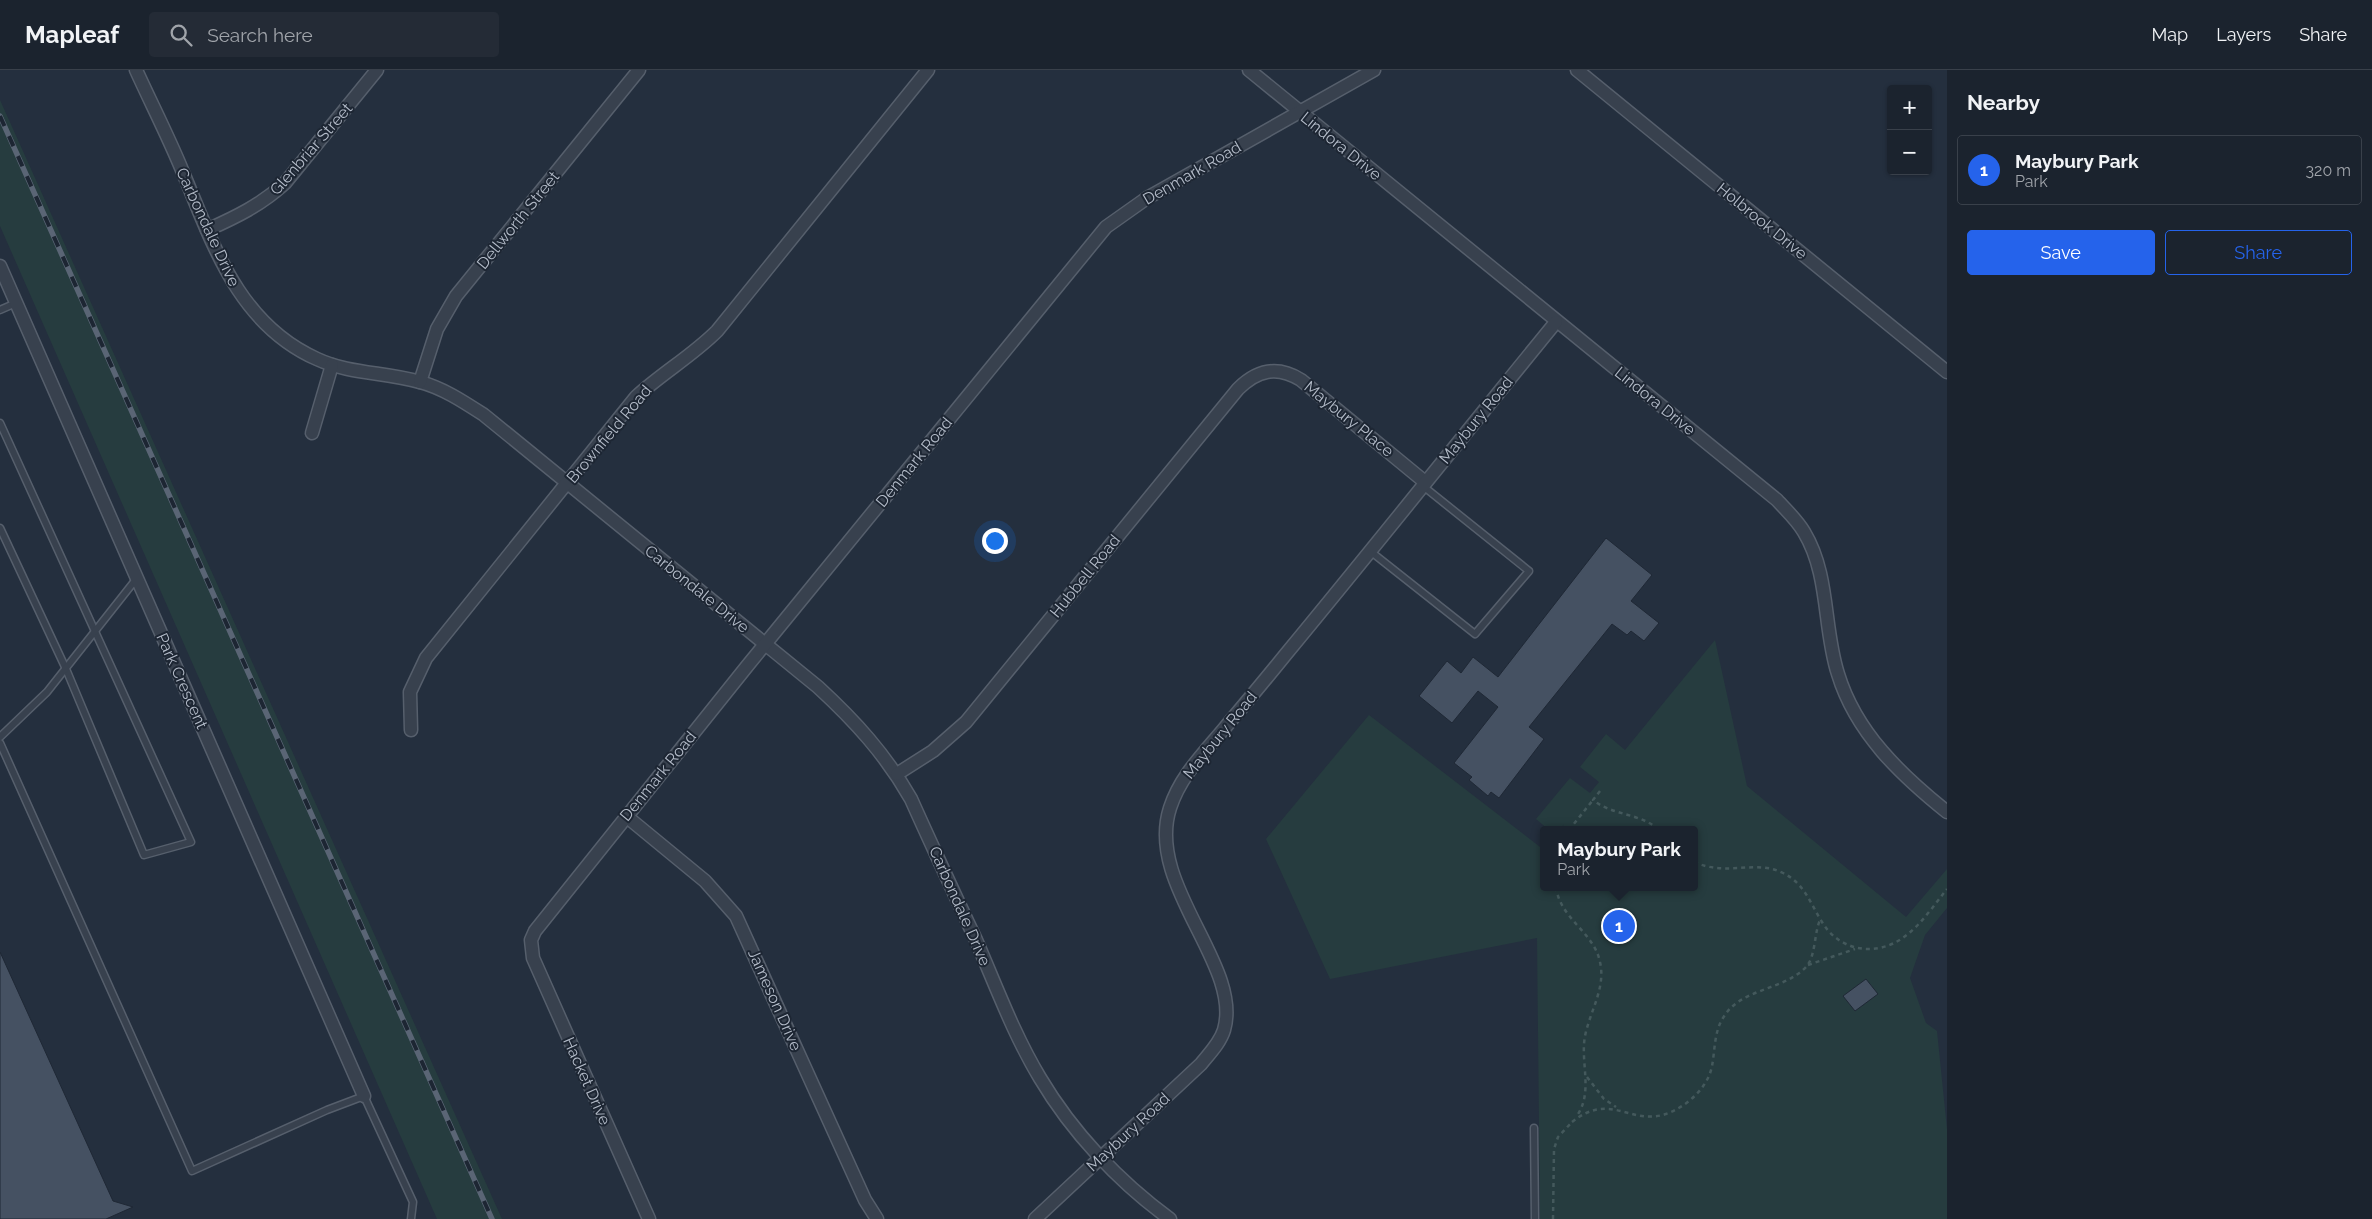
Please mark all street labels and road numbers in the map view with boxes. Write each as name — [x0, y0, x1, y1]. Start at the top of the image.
street label: Glenbriar Street — [266, 99, 357, 199]
street label: Lindora Drive — [1297, 108, 1385, 184]
street label: Denmark Road — [1140, 137, 1244, 209]
street label: Carbondale Drive — [172, 165, 244, 289]
street label: Dellworth Street — [473, 167, 564, 273]
street label: Holbrook Drive — [1713, 179, 1811, 263]
street label: Lindora Drive — [1611, 363, 1699, 439]
street label: Maybury Road — [1435, 372, 1517, 467]
street label: Maybury Place — [1300, 377, 1398, 461]
street label: Brownfield Road — [563, 381, 655, 487]
street label: Denmark Road — [872, 413, 956, 511]
street label: Hubbell Road — [1046, 531, 1124, 621]
street label: Carbondale Drive — [641, 541, 753, 637]
street label: Park Crescent — [152, 630, 212, 732]
street label: Maybury Road — [1179, 687, 1261, 782]
street label: Denmark Road — [616, 727, 700, 825]
street label: Carbondale Drive — [925, 843, 995, 969]
street label: Jameson Drive — [744, 946, 806, 1054]
street label: Hacket Drive — [559, 1034, 615, 1128]
street label: Maybury Road — [1082, 1089, 1174, 1175]

